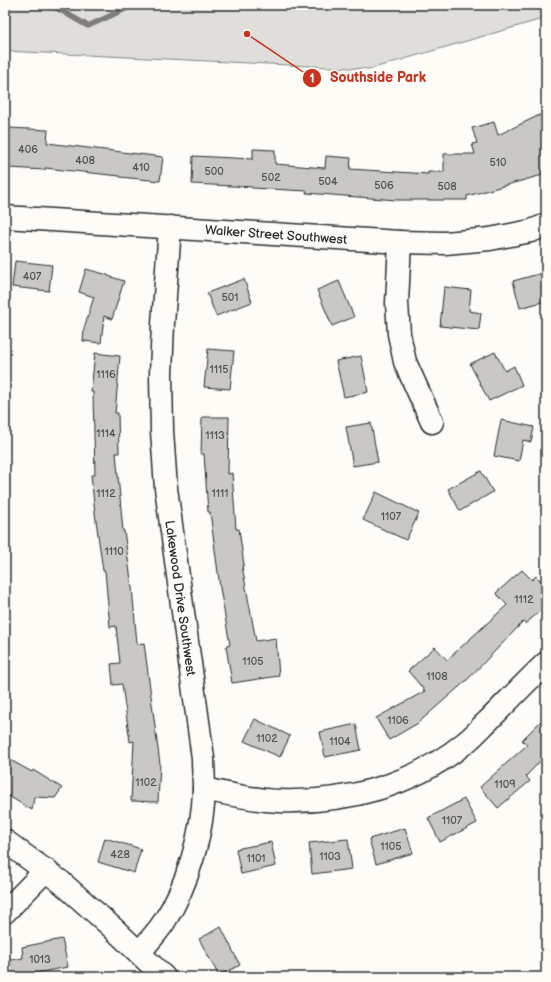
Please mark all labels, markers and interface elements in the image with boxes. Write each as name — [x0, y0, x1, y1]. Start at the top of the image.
callout: Southside Park — [302, 65, 434, 91]
text: Southside Park — [330, 69, 427, 86]
text: 1 — [309, 71, 315, 86]
house number: 406 — [18, 143, 38, 156]
house number: 408 — [75, 154, 95, 167]
house number: 510 — [489, 156, 507, 169]
house number: 410 — [132, 161, 150, 174]
house number: 500 — [204, 165, 224, 178]
house number: 502 — [261, 171, 281, 184]
house number: 504 — [318, 175, 338, 188]
house number: 506 — [374, 179, 394, 192]
house number: 508 — [437, 180, 457, 193]
street label: Walker Street Southwest — [204, 222, 347, 248]
house number: 407 — [23, 270, 42, 283]
house number: 501 — [221, 291, 239, 304]
house number: 1115 — [209, 363, 229, 376]
house number: 1116 — [96, 368, 116, 381]
house number: 1114 — [96, 427, 116, 440]
house number: 1113 — [205, 429, 225, 442]
house number: 1112 — [96, 487, 116, 500]
house number: 1111 — [211, 487, 229, 500]
house number: 1107 — [381, 510, 402, 523]
street label: Lakewood Drive Southwest — [161, 519, 199, 677]
house number: 1110 — [104, 545, 124, 558]
house number: 1112 — [514, 593, 534, 606]
house number: 1105 — [242, 655, 264, 668]
house number: 1108 — [426, 670, 448, 683]
house number: 1106 — [387, 714, 409, 727]
house number: 1102 — [256, 732, 278, 745]
house number: 1104 — [329, 735, 351, 748]
house number: 1102 — [135, 776, 157, 789]
house number: 1109 — [494, 778, 516, 791]
house number: 1107 — [442, 814, 463, 827]
house number: 1105 — [380, 840, 402, 853]
house number: 428 — [110, 848, 130, 861]
house number: 1103 — [319, 850, 341, 863]
house number: 1101 — [246, 852, 266, 865]
house number: 1013 — [29, 953, 51, 966]

